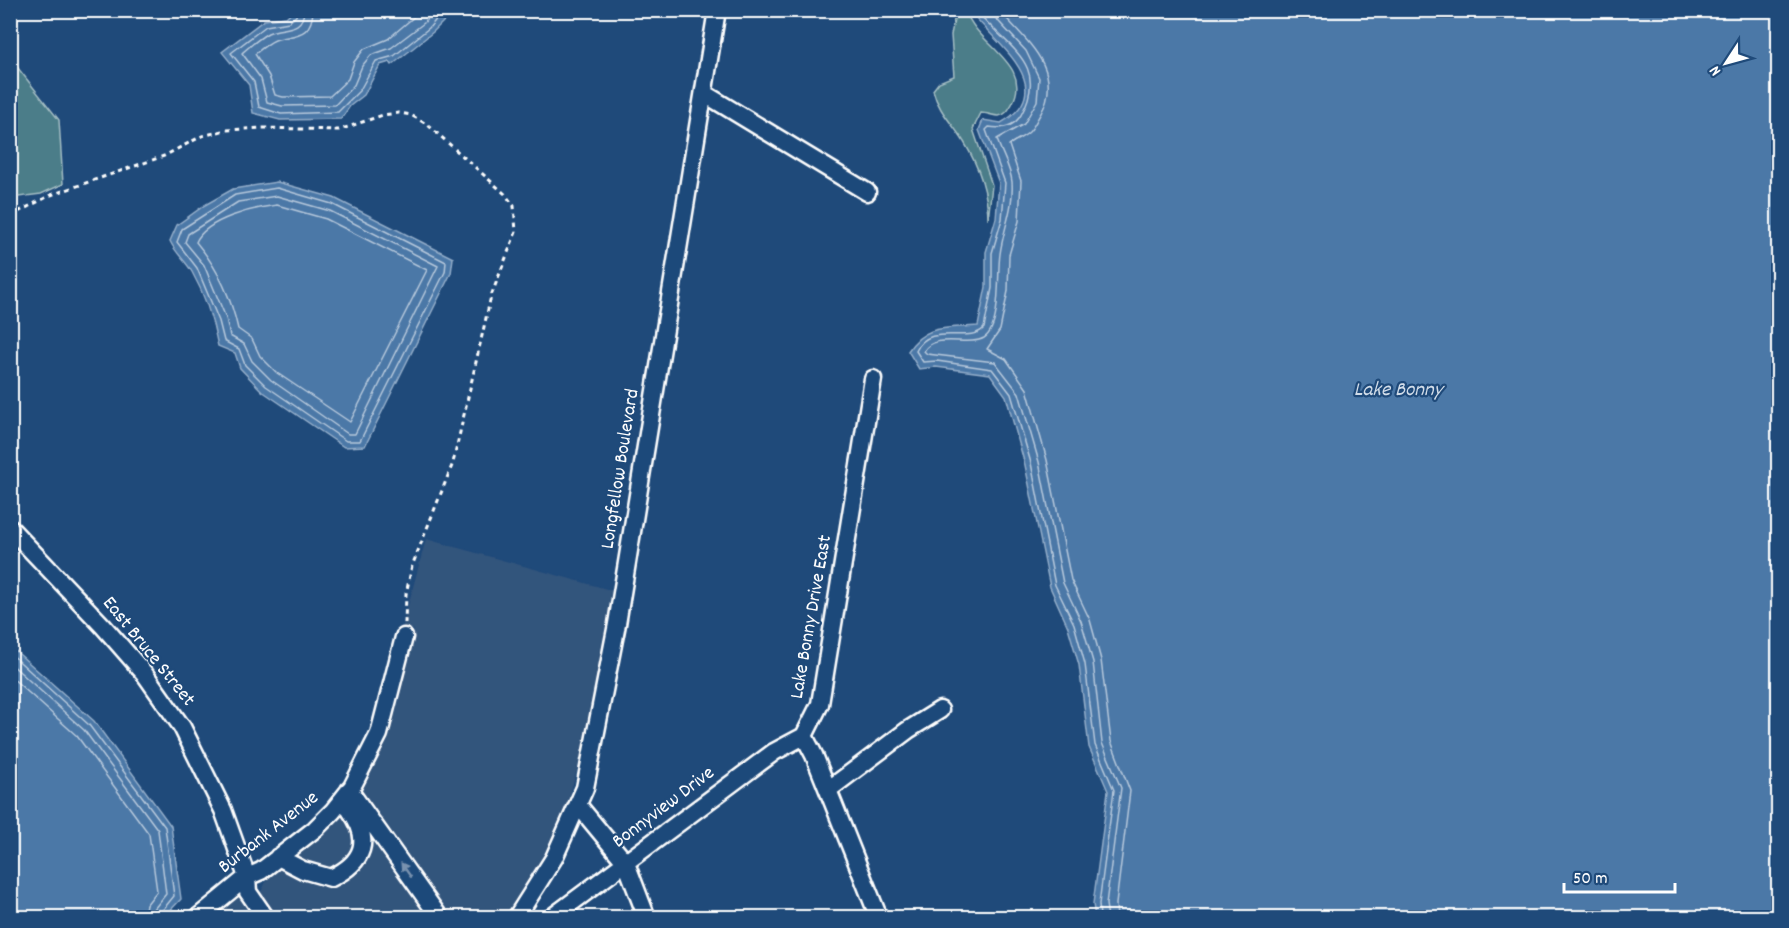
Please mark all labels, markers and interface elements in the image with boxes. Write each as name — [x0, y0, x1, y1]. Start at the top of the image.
north arrow — [1696, 33, 1756, 93]
text: N — [1704, 60, 1728, 80]
water label: Lake Bonny — [1354, 376, 1445, 406]
street label: Longfellow Boulevard — [595, 387, 647, 551]
street label: Lake Bonny Drive East — [784, 533, 840, 701]
street label: East Bruce Street — [95, 591, 201, 713]
street label: Bonnyview Drive — [607, 760, 721, 856]
street label: Burbank Avenue — [213, 785, 325, 881]
scale bar — [1564, 856, 1675, 894]
one-way arrow — [400, 863, 412, 879]
text: 50 m — [1573, 867, 1608, 892]

